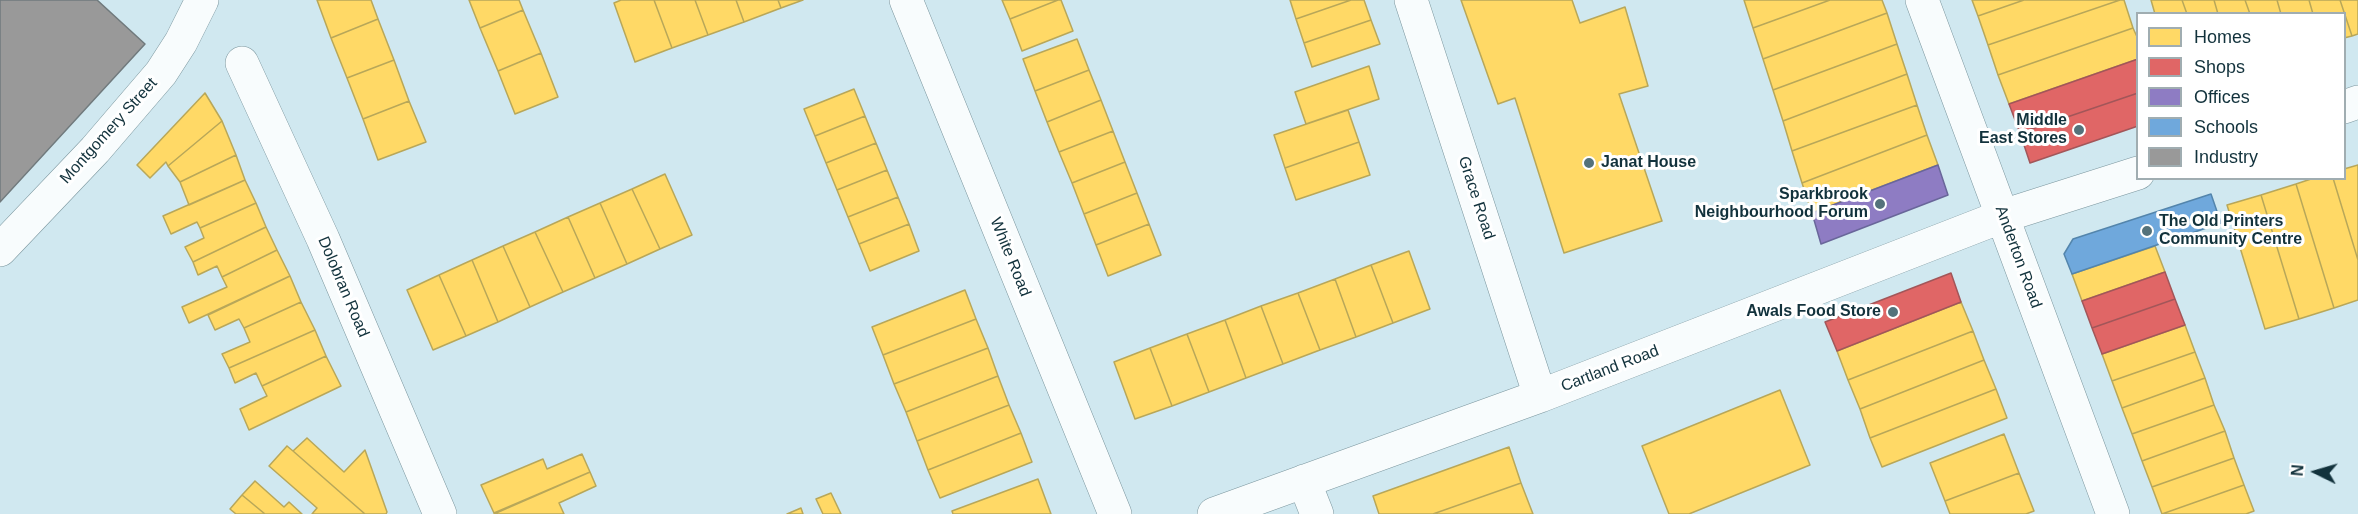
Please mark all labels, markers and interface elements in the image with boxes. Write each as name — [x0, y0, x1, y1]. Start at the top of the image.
legend — [2136, 12, 2346, 180]
text: Homes — [2194, 27, 2251, 47]
text: Shops — [2194, 57, 2245, 77]
street label: Montgomery Street — [56, 74, 162, 188]
text: Offices — [2194, 87, 2250, 107]
place label: Middle East Stores — [1979, 111, 2067, 149]
text: Schools — [2194, 117, 2258, 137]
marker: Middle East Stores — [2072, 123, 2086, 137]
text: Industry — [2194, 147, 2258, 167]
place label: Janat House — [1601, 153, 1696, 173]
street label: Grace Road — [1454, 154, 1498, 242]
marker: Janat House — [1582, 156, 1596, 170]
place label: Sparkbrook Neighbourhood Forum — [1695, 185, 1868, 223]
marker: Sparkbrook Neighbourhood Forum — [1873, 197, 1887, 211]
street label: Anderton Road — [1991, 203, 2045, 311]
place label: The Old Printers Community Centre — [2159, 212, 2302, 250]
street label: White Road — [985, 215, 1035, 299]
marker: The Old Printers Community Centre — [2140, 224, 2154, 238]
street label: Dolobran Road — [313, 234, 373, 340]
place label: Awals Food Store — [1746, 302, 1881, 322]
marker: Awals Food Store — [1886, 305, 1900, 319]
street label: Cartland Road — [1558, 342, 1662, 396]
north arrow — [2286, 442, 2346, 502]
text: N — [2289, 464, 2307, 477]

